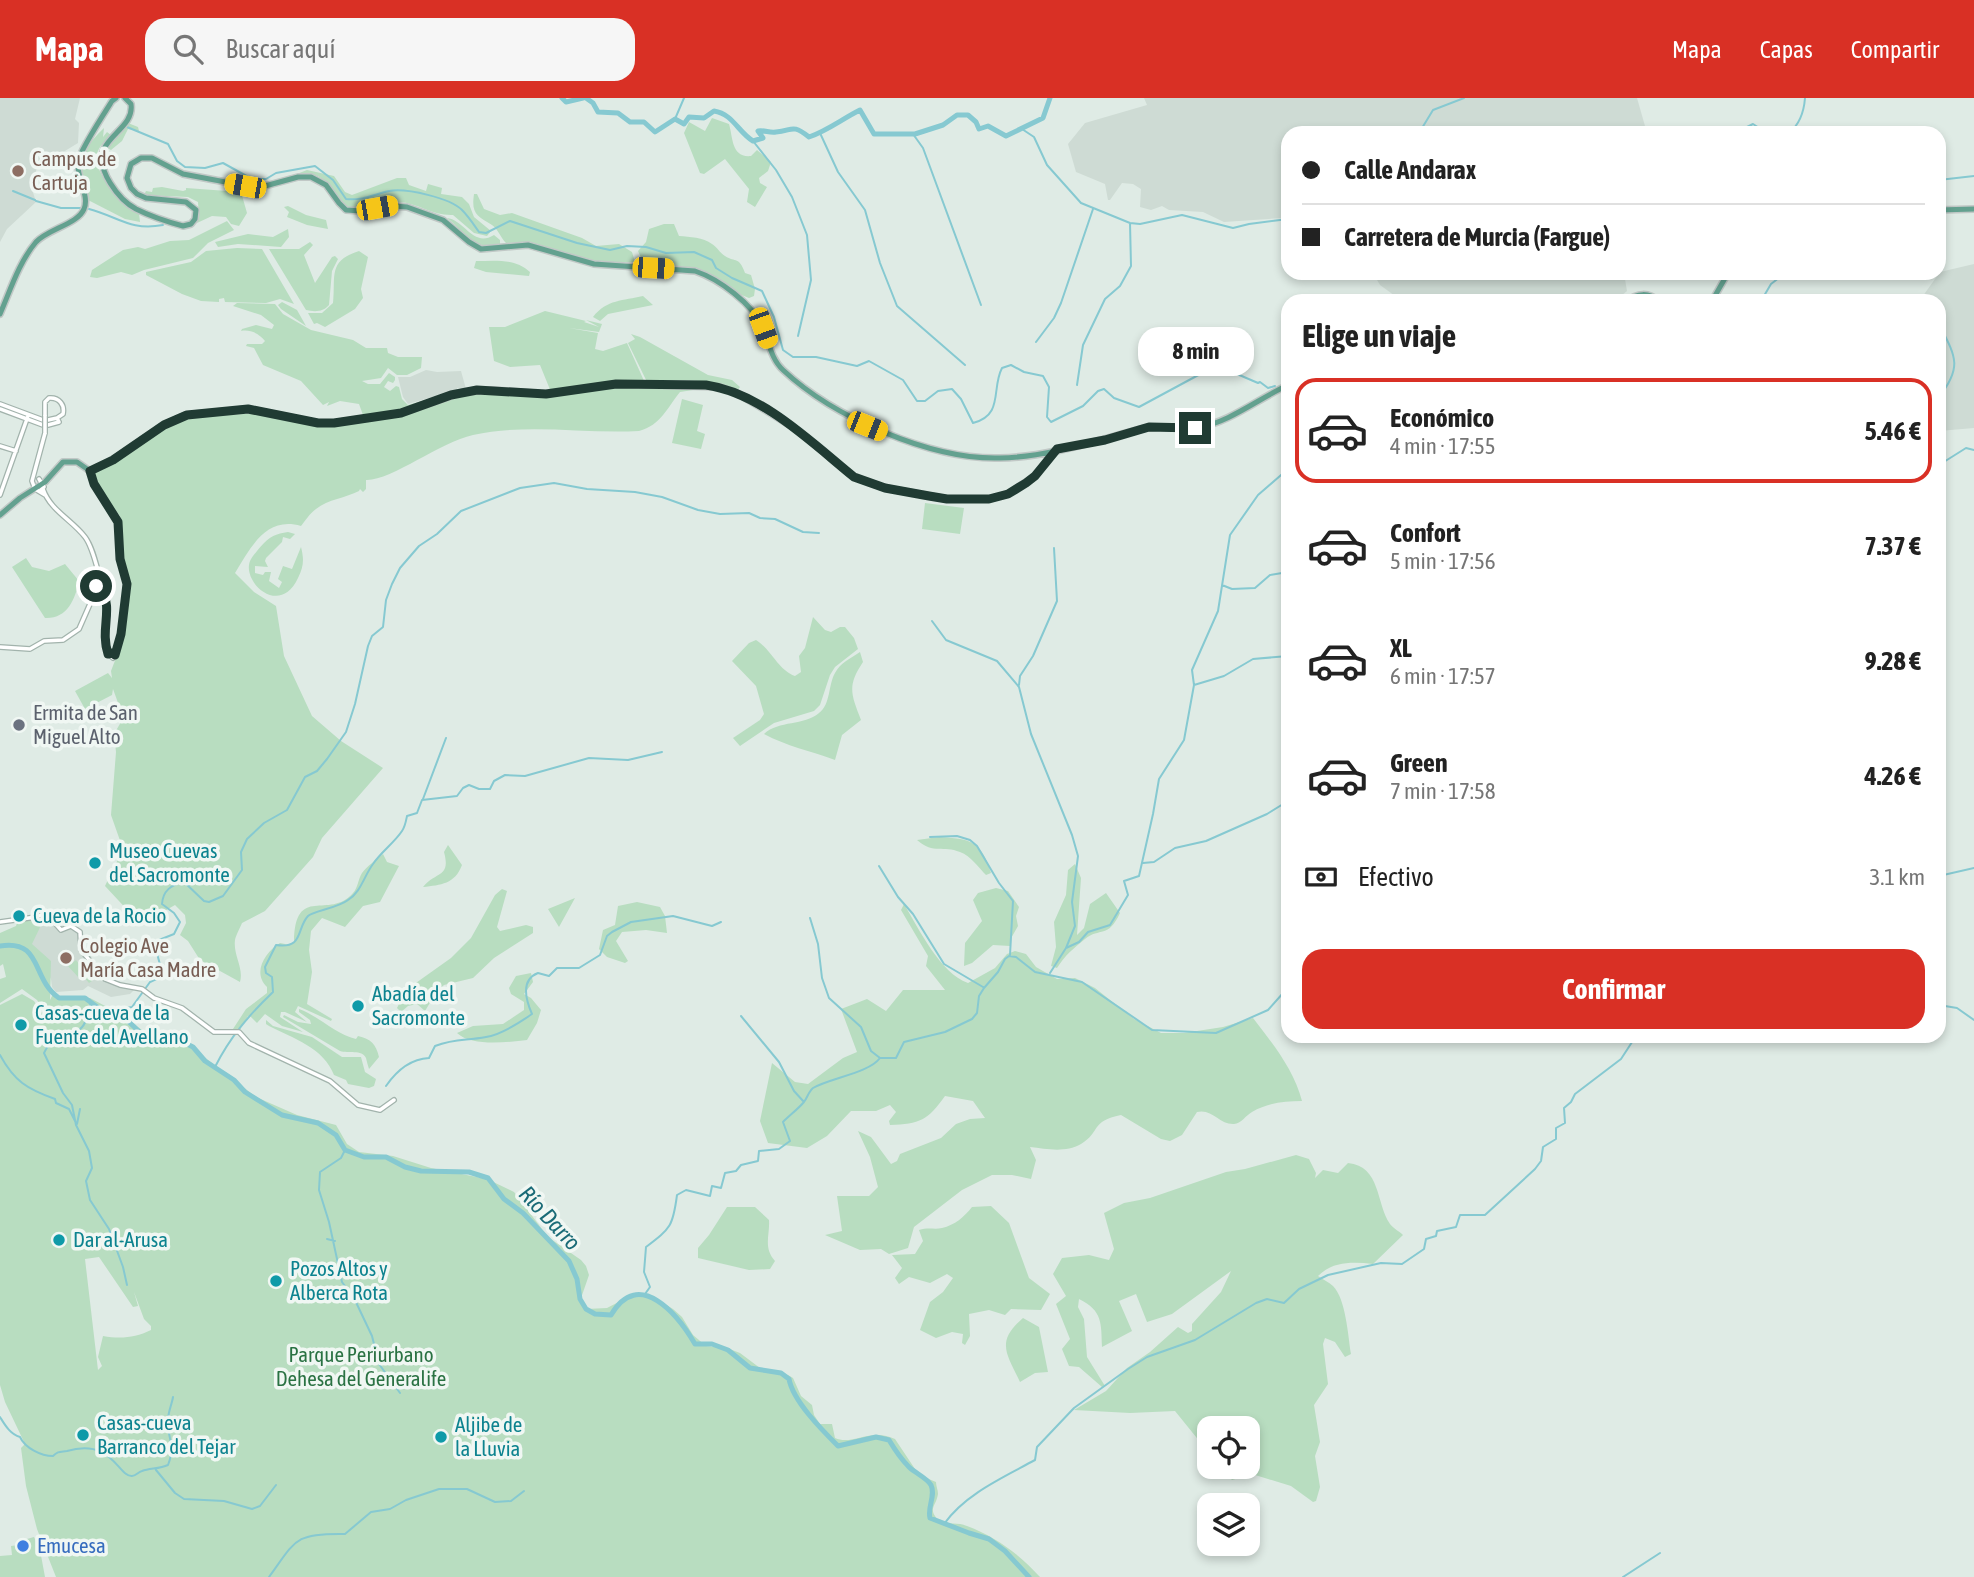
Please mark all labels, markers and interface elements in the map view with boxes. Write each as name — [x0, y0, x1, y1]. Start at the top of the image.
search box — [145, 18, 635, 81]
text: Mapa — [35, 30, 103, 68]
icon: search — [169, 30, 207, 68]
text: Buscar aquí — [225, 34, 335, 64]
text: Mapa — [1672, 36, 1722, 63]
text: Capas — [1760, 36, 1813, 63]
text: Compartir — [1851, 36, 1939, 63]
place label: Campus de Cartuja — [32, 146, 116, 194]
text: Calle Andarax — [1344, 155, 1476, 185]
marker: Campus de Cartuja — [10, 163, 26, 179]
car — [223, 172, 268, 200]
car — [355, 194, 400, 222]
text: Carretera de Murcia (Fargue) — [1344, 222, 1610, 252]
car — [632, 256, 675, 280]
car — [746, 305, 781, 351]
text: Elige un viaje — [1302, 317, 1456, 354]
callout: 8 min — [1137, 327, 1253, 376]
text: 8 min — [1173, 338, 1219, 364]
icon: car — [1306, 399, 1369, 462]
text: Económico — [1390, 403, 1494, 433]
car — [844, 408, 891, 444]
route end — [1179, 412, 1211, 444]
text: 5.46 € — [1864, 416, 1921, 446]
text: 4 min · 17:55 — [1390, 433, 1496, 459]
icon: car — [1306, 514, 1369, 577]
text: Confort — [1390, 518, 1461, 548]
text: 7.37 € — [1864, 531, 1921, 561]
text: 5 min · 17:56 — [1390, 548, 1496, 574]
route start — [80, 570, 112, 602]
icon: car — [1306, 629, 1369, 692]
text: XL — [1390, 633, 1412, 663]
text: 9.28 € — [1864, 646, 1921, 676]
text: 6 min · 17:57 — [1390, 663, 1496, 689]
place label: Ermita de San Miguel Alto — [33, 700, 138, 748]
marker: Ermita de San Miguel Alto — [11, 717, 27, 733]
icon: car — [1306, 744, 1369, 807]
text: Green — [1390, 748, 1448, 778]
text: 4.26 € — [1864, 761, 1921, 791]
text: 7 min · 17:58 — [1390, 778, 1496, 804]
place label: Museo Cuevas del Sacromonte — [109, 838, 230, 886]
marker: Museo Cuevas del Sacromonte — [87, 855, 103, 871]
icon: cash — [1302, 858, 1340, 896]
text: Efectivo — [1358, 862, 1434, 892]
text: 3.1 km — [1869, 864, 1925, 890]
place label: Cueva de la Rocio — [33, 903, 166, 927]
marker: Cueva de la Rocio — [11, 908, 27, 924]
place label: Colegio Ave María Casa Madre — [80, 933, 216, 981]
button: Confirmar — [1302, 949, 1925, 1029]
marker: Colegio Ave María Casa Madre — [58, 950, 74, 966]
place label: Abadía del Sacromonte — [372, 981, 465, 1029]
marker: Abadía del Sacromonte — [350, 998, 366, 1014]
place label: Casas-cueva de la Fuente del Avellano — [35, 1000, 189, 1048]
marker: Casas-cueva de la Fuente del Avellano — [13, 1017, 29, 1033]
water label: Río Darro — [514, 1181, 586, 1255]
place label: Dar al-Arusa — [73, 1227, 168, 1251]
marker: Dar al-Arusa — [51, 1232, 67, 1248]
place label: Pozos Altos y Alberca Rota — [290, 1256, 388, 1304]
marker: Pozos Altos y Alberca Rota — [268, 1273, 284, 1289]
park label: Parque Periurbano Dehesa del Generalife — [276, 1342, 446, 1390]
place label: Casas-cueva Barranco del Tejar — [97, 1410, 236, 1458]
place label: Aljibe de la Lluvia — [455, 1412, 522, 1460]
map controls — [1197, 1416, 1260, 1556]
button: locate — [1197, 1416, 1260, 1479]
marker: Casas-cueva Barranco del Tejar — [75, 1427, 91, 1443]
marker: Aljibe de la Lluvia — [433, 1429, 449, 1445]
button: layers — [1197, 1493, 1260, 1556]
place label: Emucesa — [37, 1533, 106, 1557]
marker: Emucesa — [15, 1538, 31, 1554]

